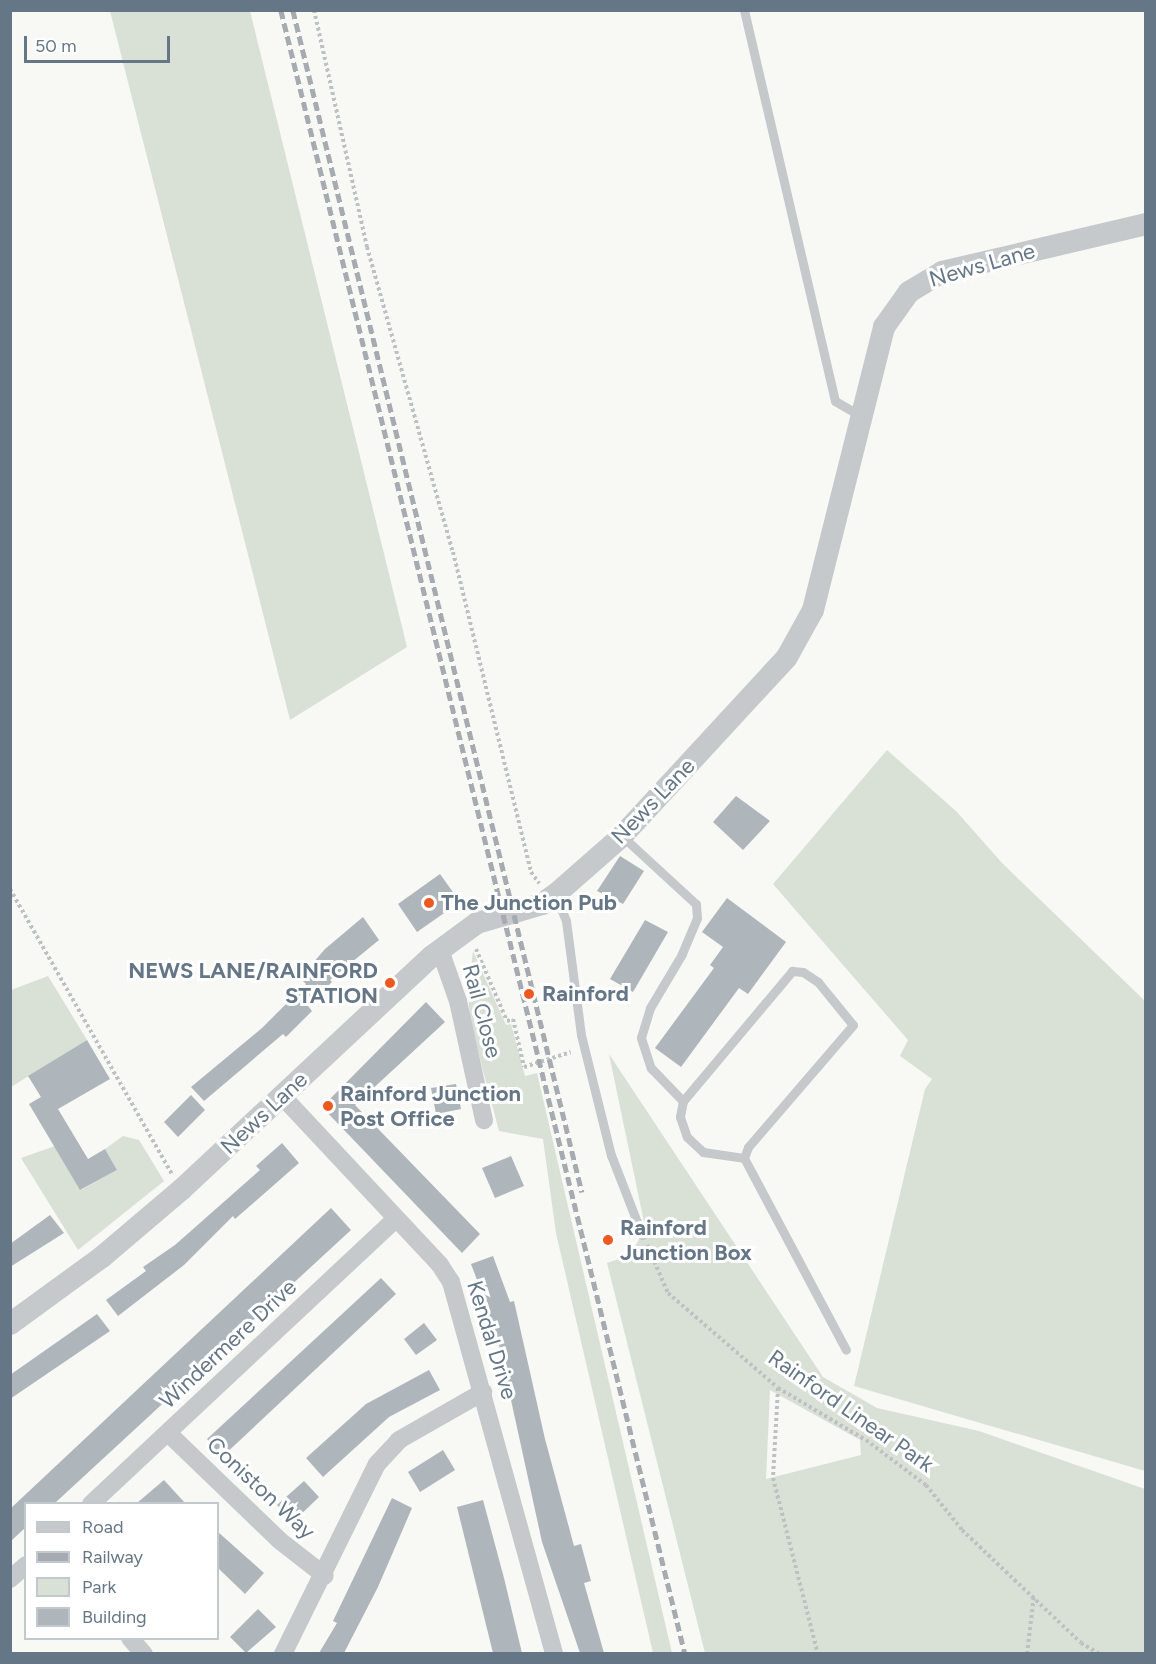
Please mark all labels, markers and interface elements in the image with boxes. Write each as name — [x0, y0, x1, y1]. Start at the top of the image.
scale bar — [27, 24, 172, 62]
text: 50 m — [35, 35, 77, 57]
street label: News Lane — [926, 237, 1038, 293]
street label: News Lane — [606, 753, 700, 849]
place label: The Junction Pub — [441, 890, 617, 916]
marker: The Junction Pub — [422, 896, 436, 910]
place label: NEWS LANE/RAINFORD STATION — [128, 957, 378, 1008]
street label: Rail Close — [457, 961, 507, 1061]
marker: NEWS LANE/RAINFORD STATION — [383, 976, 397, 990]
place label: Rainford — [542, 981, 629, 1007]
marker: Rainford — [520, 985, 538, 1003]
street label: News Lane — [215, 1066, 313, 1160]
place label: Rainford Junction Post Office — [340, 1080, 521, 1132]
marker: Rainford Junction Post Office — [321, 1099, 335, 1113]
place label: Rainford Junction Box — [620, 1214, 752, 1266]
marker: Rainford Junction Box — [601, 1233, 615, 1247]
street label: Windermere Drive — [154, 1274, 302, 1414]
street label: Kendal Drive — [461, 1277, 523, 1403]
street label: Rainford Linear Park — [763, 1344, 939, 1478]
street label: Coniston Way — [202, 1431, 320, 1545]
legend — [24, 1502, 219, 1640]
text: Road — [82, 1516, 123, 1538]
text: Railway — [82, 1546, 143, 1568]
text: Park — [82, 1576, 116, 1598]
text: Building — [82, 1606, 147, 1628]

